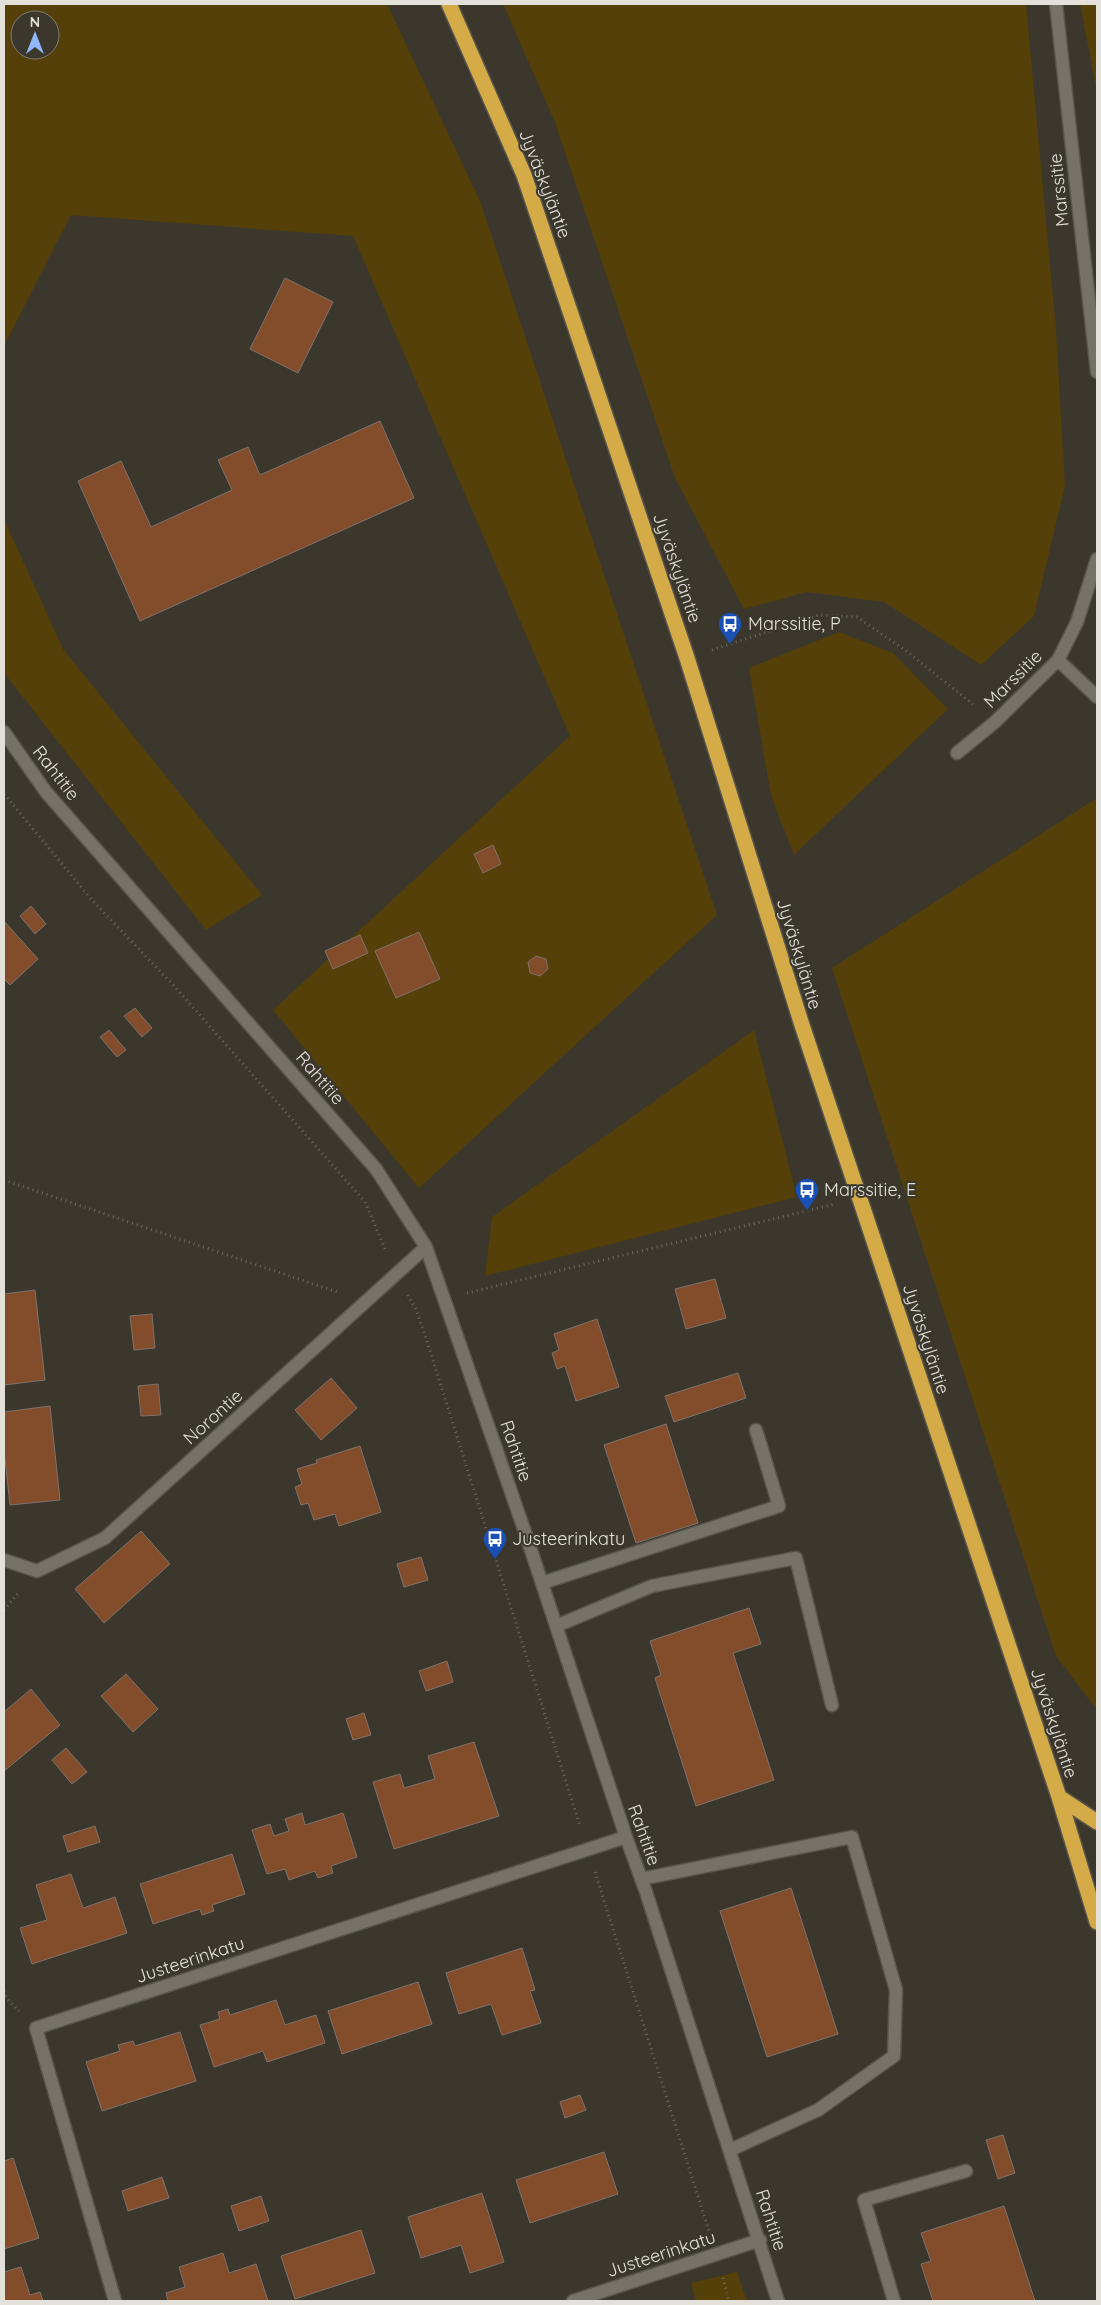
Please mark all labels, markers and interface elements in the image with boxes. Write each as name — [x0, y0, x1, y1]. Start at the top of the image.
north arrow — [10, 10, 60, 60]
text: N — [30, 13, 40, 31]
street label: Jyväskyläntie — [514, 126, 577, 242]
street label: Marssitie — [1043, 152, 1074, 228]
street label: Jyväskyläntie — [648, 510, 707, 626]
bus stop icon: Marssitie, P — [717, 611, 743, 645]
place label: Marssitie, P — [748, 612, 841, 635]
street label: Marssitie — [978, 644, 1047, 713]
street label: Rahtitie — [28, 741, 85, 805]
street label: Jyväskyläntie — [772, 896, 827, 1012]
street label: Rahtitie — [291, 1046, 350, 1109]
bus stop icon: Marssitie, E — [794, 1177, 820, 1211]
place label: Marssitie, E — [824, 1178, 916, 1201]
street label: Jyväskyläntie — [898, 1281, 955, 1397]
street label: Norontie — [178, 1384, 247, 1449]
street label: Rahtitie — [495, 1417, 538, 1485]
bus stop icon: Justeerinkatu — [482, 1526, 508, 1560]
place label: Justeerinkatu — [512, 1527, 625, 1550]
street label: Jyväskyläntie — [1026, 1665, 1083, 1781]
street label: Rahtitie — [623, 1801, 666, 1869]
street label: Justeerinkatu — [132, 1931, 247, 1988]
street label: Rahtitie — [751, 2186, 792, 2254]
street label: Justeerinkatu — [603, 2225, 718, 2282]

